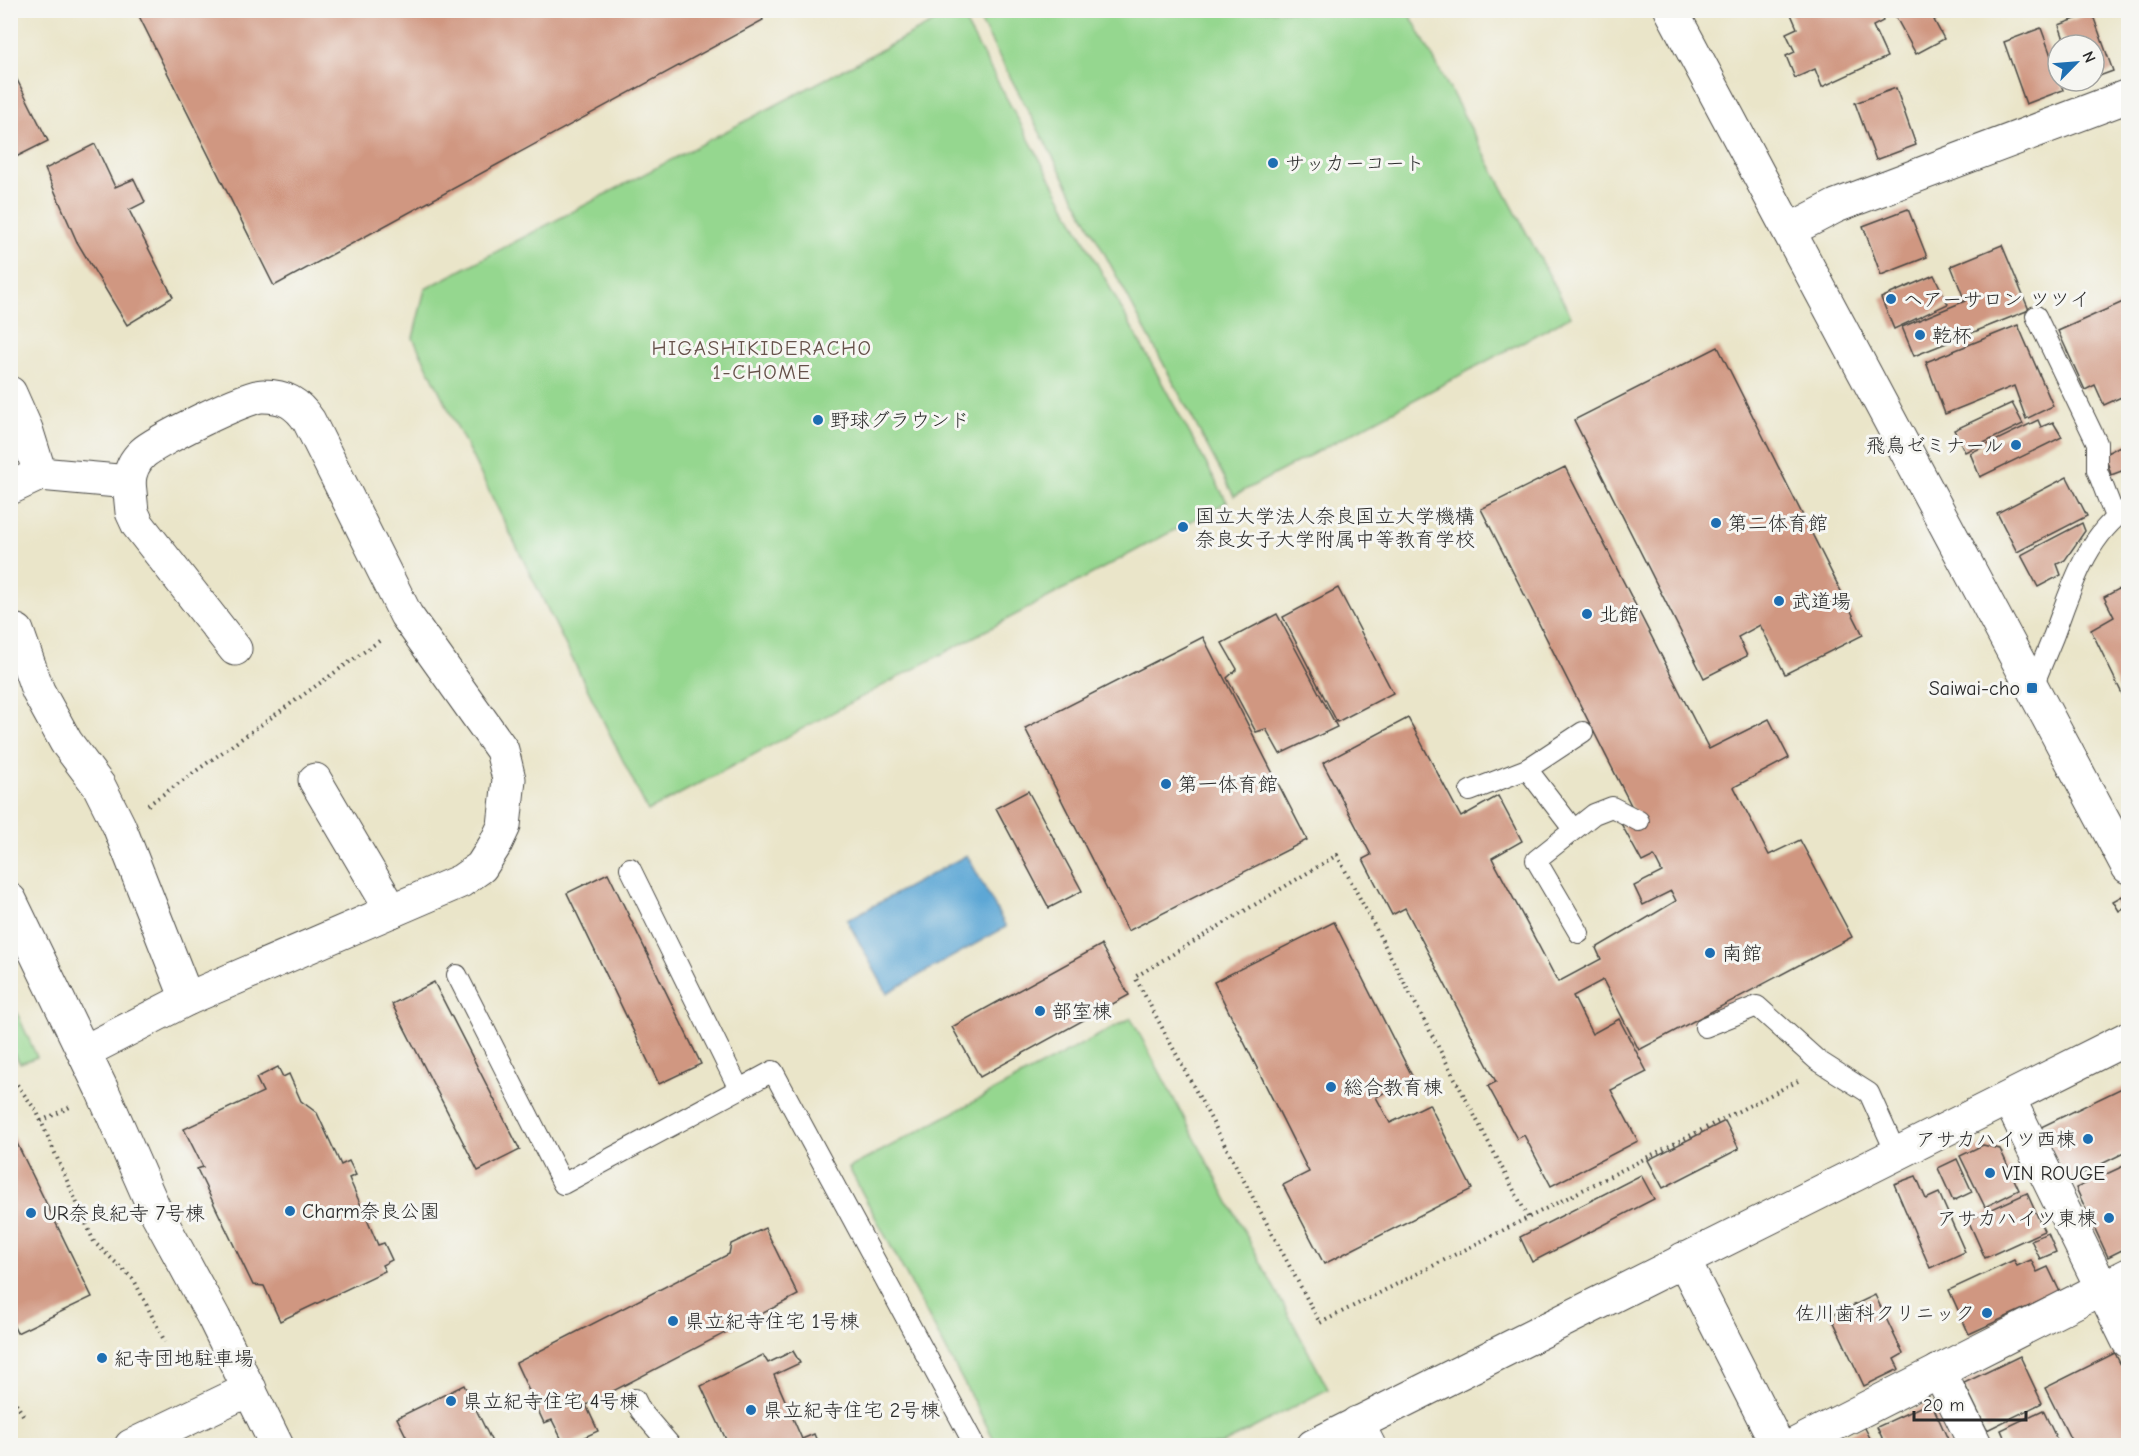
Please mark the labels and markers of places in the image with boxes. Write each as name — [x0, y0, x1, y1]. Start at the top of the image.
place label: サッカーコート — [1285, 152, 1425, 175]
marker: サッカーコート — [1266, 156, 1280, 170]
place label: ヘアーサロン ツツイ — [1903, 288, 2090, 311]
marker: ヘアーサロン ツツイ — [1884, 292, 1898, 306]
place label: 乾杯 — [1932, 324, 1972, 347]
marker: 乾杯 — [1913, 328, 1927, 342]
place label: 野球グラウンド — [830, 409, 970, 432]
marker: 野球グラウンド — [811, 413, 825, 427]
place label: 飛鳥ゼミナール — [1866, 434, 2004, 457]
marker: 飛鳥ゼミナール — [2009, 438, 2023, 452]
place label: 国立大学法人奈良国立大学機構 奈良女子大学附属中等教育学校 — [1195, 505, 1475, 551]
place label: 第二体育館 — [1728, 512, 1828, 535]
marker: 第二体育館 — [1709, 516, 1723, 530]
marker: 国立大学法人奈良国立大学機構 奈良女子大学附属中等教育学校 — [1176, 520, 1190, 534]
place label: 武道場 — [1791, 590, 1851, 613]
marker: 武道場 — [1772, 594, 1786, 608]
place label: 北館 — [1599, 603, 1639, 626]
marker: 北館 — [1580, 607, 1594, 621]
place label: Saiwai-cho — [1929, 677, 2020, 700]
marker: Saiwai-cho — [2025, 681, 2039, 695]
place label: 第一体育館 — [1178, 773, 1278, 796]
marker: 第一体育館 — [1159, 777, 1173, 791]
place label: 南館 — [1722, 942, 1762, 965]
marker: 南館 — [1703, 946, 1717, 960]
place label: 部室棟 — [1052, 1000, 1112, 1023]
marker: 部室棟 — [1033, 1004, 1047, 1018]
place label: 総合教育棟 — [1343, 1076, 1443, 1099]
marker: 総合教育棟 — [1324, 1080, 1338, 1094]
place label: アサカハイツ西棟 — [1916, 1128, 2076, 1151]
marker: アサカハイツ西棟 — [2081, 1132, 2095, 1146]
place label: VIN ROUGE — [2002, 1162, 2105, 1185]
marker: VIN ROUGE — [1983, 1166, 1997, 1180]
place label: Charm奈良公園 — [302, 1200, 440, 1223]
place label: UR奈良紀寺 7号棟 — [43, 1202, 205, 1225]
marker: Charm奈良公園 — [283, 1204, 297, 1218]
marker: UR奈良紀寺 7号棟 — [24, 1206, 38, 1220]
place label: アサカハイツ東棟 — [1937, 1207, 2097, 1230]
marker: アサカハイツ東棟 — [2102, 1211, 2116, 1225]
place label: 佐川歯科クリニック — [1795, 1302, 1975, 1325]
marker: 佐川歯科クリニック — [1980, 1306, 1994, 1320]
place label: 県立紀寺住宅 1号棟 — [685, 1310, 860, 1333]
marker: 県立紀寺住宅 1号棟 — [666, 1314, 680, 1328]
place label: 紀寺団地駐車場 — [114, 1347, 254, 1370]
marker: 紀寺団地駐車場 — [95, 1351, 109, 1365]
place label: 県立紀寺住宅 4号棟 — [463, 1390, 639, 1413]
marker: 県立紀寺住宅 4号棟 — [444, 1394, 458, 1408]
place label: 県立紀寺住宅 2号棟 — [763, 1399, 940, 1422]
marker: 県立紀寺住宅 2号棟 — [744, 1403, 758, 1417]

